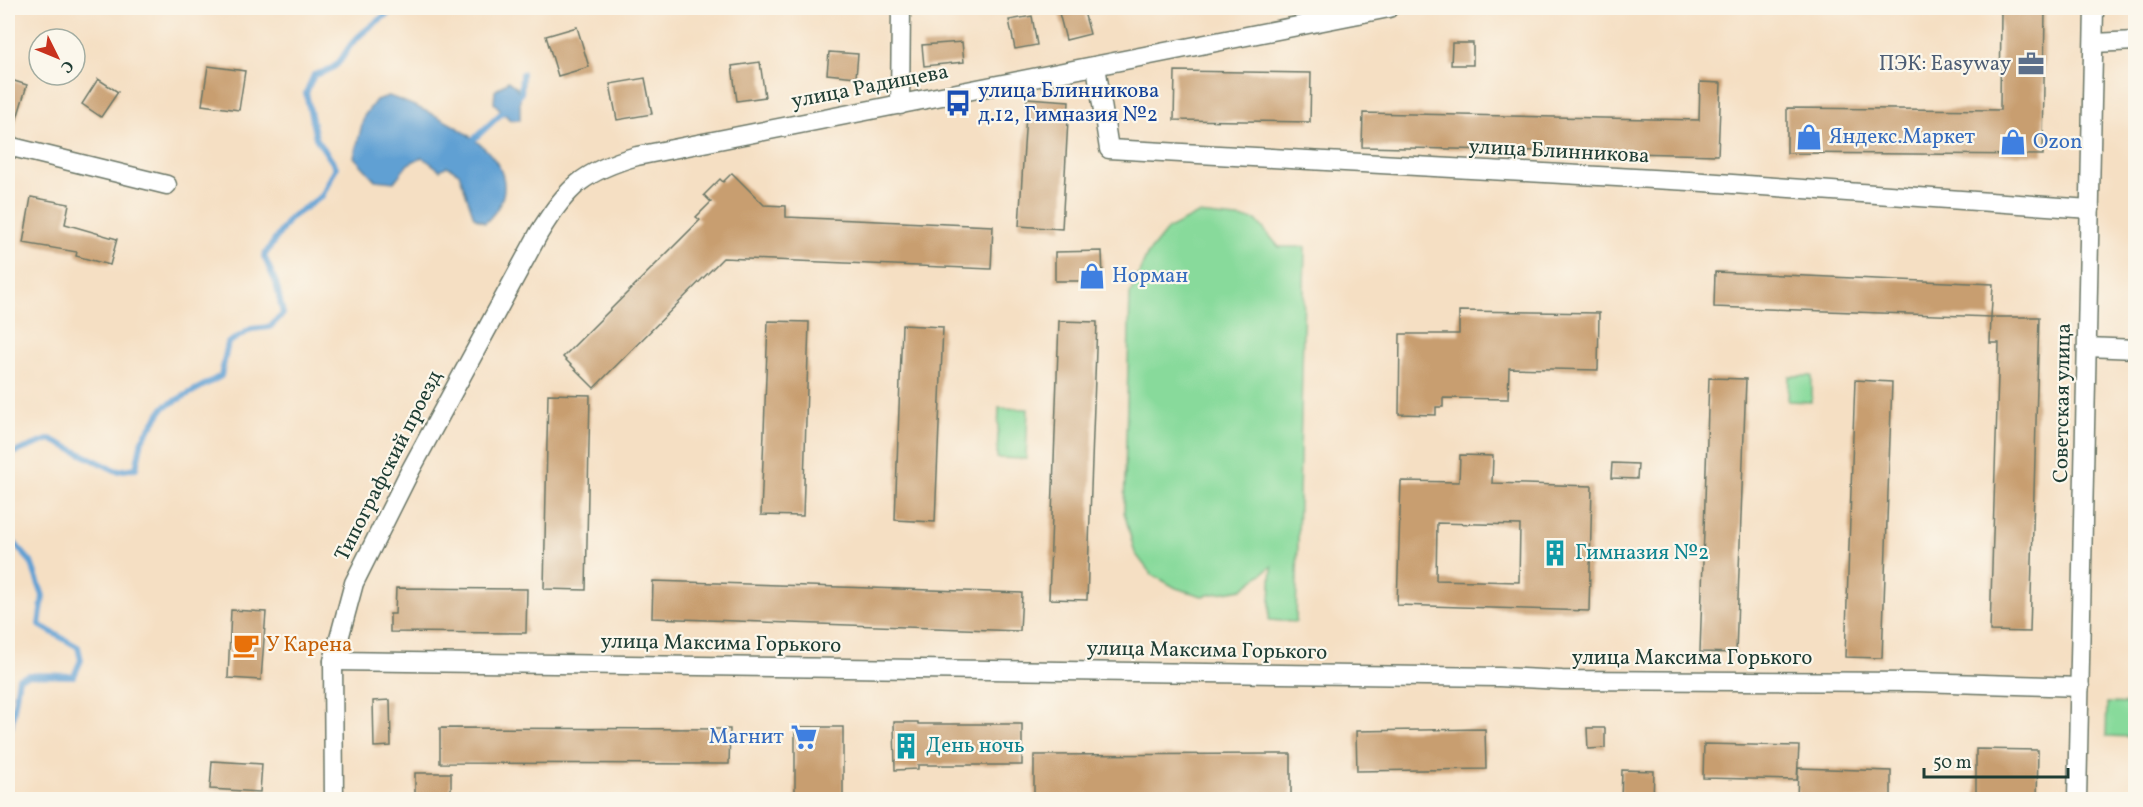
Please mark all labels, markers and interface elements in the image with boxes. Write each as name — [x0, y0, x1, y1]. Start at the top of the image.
north arrow — [27, 27, 87, 87]
office icon: ПЭК: Easyway — [2016, 49, 2046, 79]
place label: ПЭК: Easyway — [1879, 50, 2012, 79]
text: С — [55, 55, 78, 77]
street label: улица Радищева — [789, 58, 951, 116]
place label: улица Блинникова д.12, Гимназия №2 — [978, 77, 1159, 130]
bus stop icon: улица Блинникова д.12, Гимназия №2 — [943, 88, 973, 118]
shop icon: Яндекс.Маркет — [1794, 122, 1824, 152]
place label: Яндекс.Маркет — [1829, 123, 1975, 152]
shop icon: Ozon — [1998, 127, 2028, 157]
place label: Ozon — [2033, 128, 2083, 157]
street label: улица Блинникова — [1468, 133, 1650, 171]
shop icon: Норман — [1077, 261, 1107, 291]
place label: Норман — [1112, 262, 1189, 291]
street label: Советская улица — [2047, 323, 2079, 483]
street label: Типографский проезд — [328, 365, 450, 566]
building icon: Гимназия №2 — [1540, 538, 1570, 568]
place label: Гимназия №2 — [1575, 539, 1709, 568]
street label: улица Максима Горького — [600, 627, 842, 661]
cafe icon: У Карена — [231, 630, 261, 660]
place label: У Карена — [266, 631, 353, 660]
street label: улица Максима Горького — [1086, 634, 1328, 668]
street label: улица Максима Горького — [1572, 644, 1812, 673]
supermarket icon: Магнит — [789, 722, 819, 752]
place label: Магнит — [709, 723, 784, 752]
building icon: День ночь — [891, 731, 921, 761]
place label: День ночь — [926, 732, 1025, 761]
scale bar — [1924, 741, 2068, 779]
text: 50 m — [1933, 751, 1972, 776]

